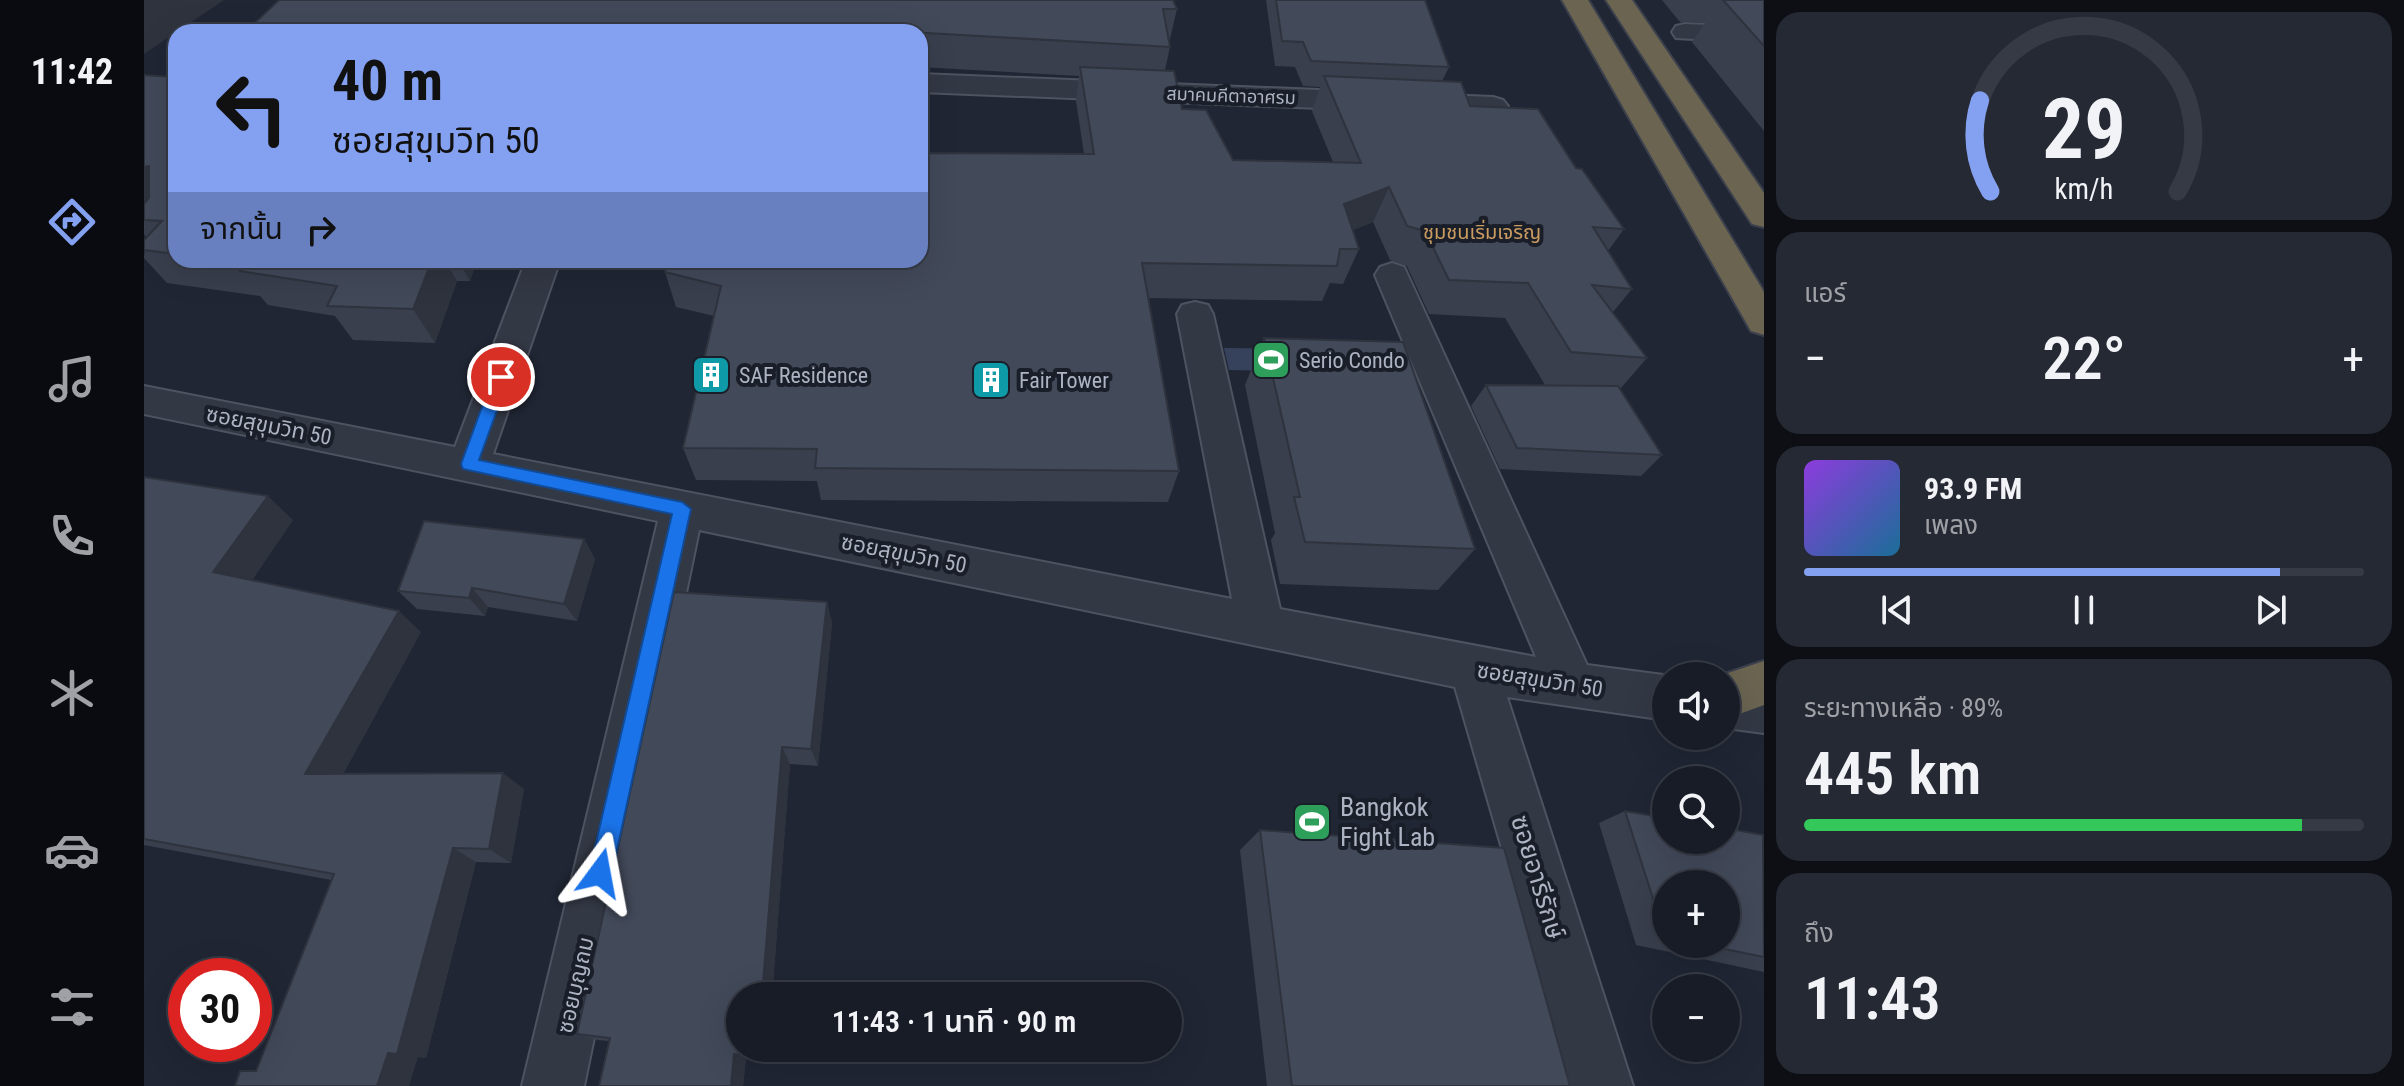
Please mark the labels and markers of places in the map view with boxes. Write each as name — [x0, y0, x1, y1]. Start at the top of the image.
sports icon: Serio Condo — [1250, 339, 1292, 381]
pin — [467, 343, 535, 411]
place label: Serio Condo — [1299, 348, 1405, 373]
building icon: SAF Residence — [690, 354, 732, 396]
building icon: Fair Tower — [970, 359, 1012, 401]
place label: SAF Residence — [739, 363, 868, 388]
place label: Fair Tower — [1019, 368, 1109, 393]
place label: Bangkok Fight Lab — [1340, 792, 1435, 852]
sports icon: Bangkok Fight Lab — [1291, 801, 1333, 843]

